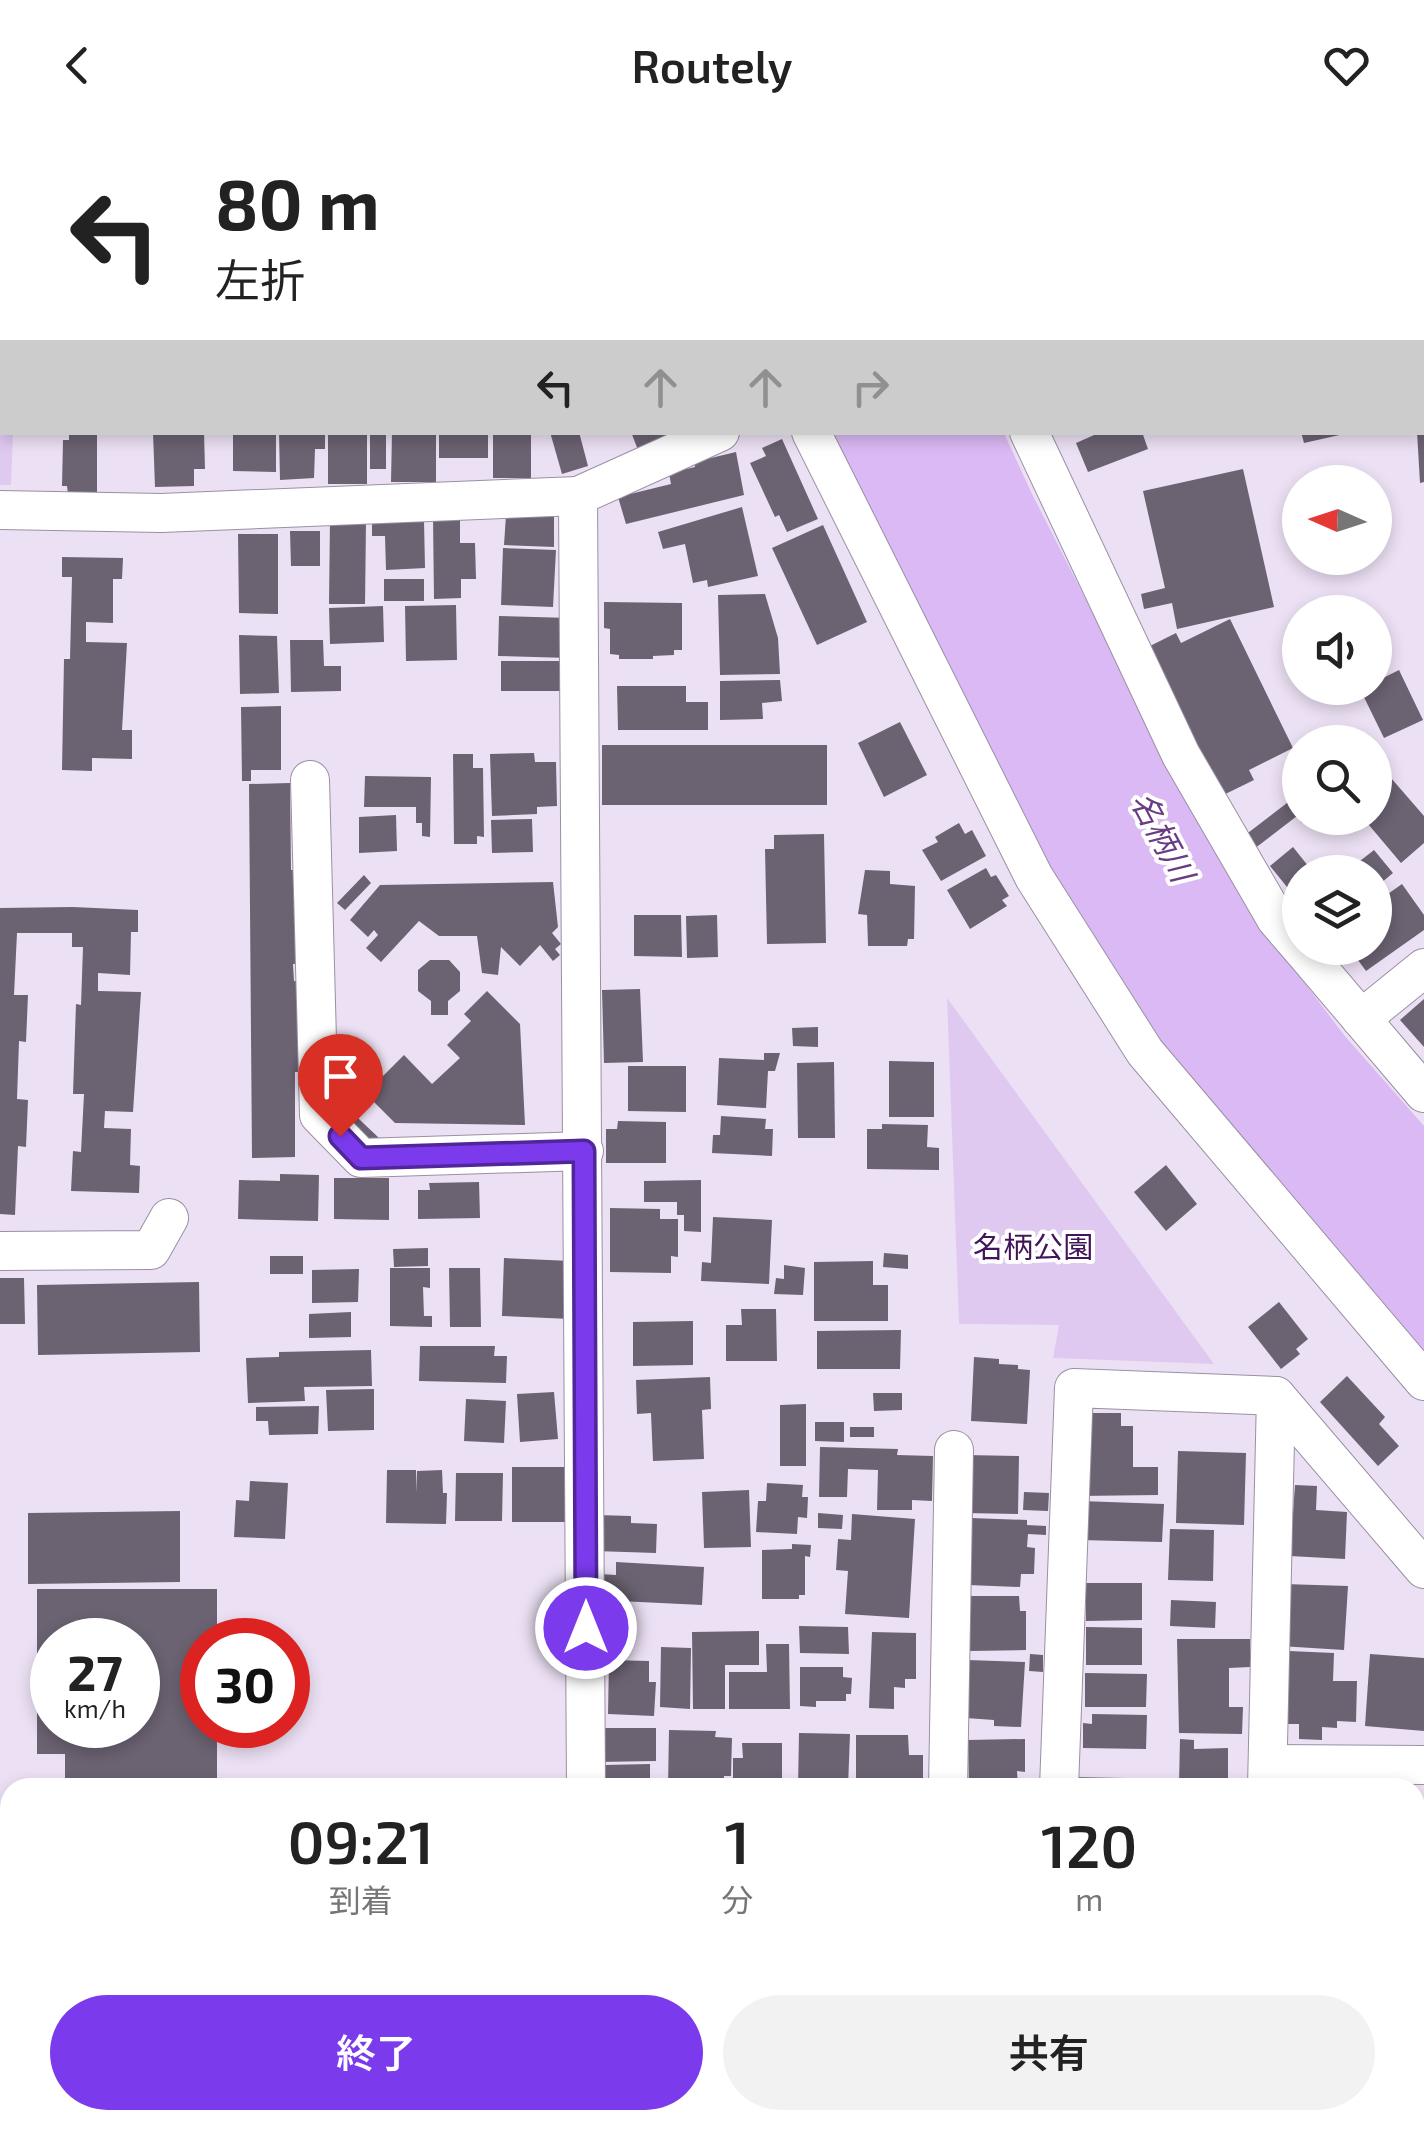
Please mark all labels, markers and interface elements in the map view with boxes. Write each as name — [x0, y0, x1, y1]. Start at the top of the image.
icon: back — [50, 38, 105, 93]
text: Routely — [631, 38, 793, 92]
icon: heart — [1319, 38, 1374, 93]
text: 80 m — [215, 160, 380, 244]
icon: left — [50, 170, 180, 300]
text: 左折 — [215, 252, 305, 306]
icon: left — [528, 360, 583, 415]
icon: ahead — [633, 360, 688, 415]
icon: ahead — [738, 360, 793, 415]
icon: right — [843, 360, 898, 415]
north arrow — [1282, 465, 1392, 575]
map controls — [1282, 465, 1392, 965]
button: sound — [1282, 595, 1392, 705]
button: search — [1282, 725, 1392, 835]
water label: 名柄川 — [1124, 785, 1204, 890]
button: layers — [1282, 855, 1392, 965]
pin — [298, 1034, 383, 1137]
icon: arrive — [313, 1049, 368, 1104]
park label: 名柄公園 — [973, 1228, 1093, 1264]
position arrow — [534, 1576, 638, 1680]
speed limit sign: 30 — [180, 1618, 310, 1748]
text: 27 — [67, 1641, 123, 1701]
text: km/h — [64, 1693, 126, 1723]
text: 09:21 — [287, 1804, 434, 1876]
text: 1 — [725, 1804, 750, 1876]
text: 120 — [1041, 1808, 1137, 1880]
text: m — [1075, 1879, 1103, 1917]
text: 到着 — [329, 1880, 393, 1918]
text: 分 — [721, 1880, 753, 1918]
button: 終了 — [50, 1995, 703, 2110]
button: 共有 — [723, 1995, 1375, 2110]

